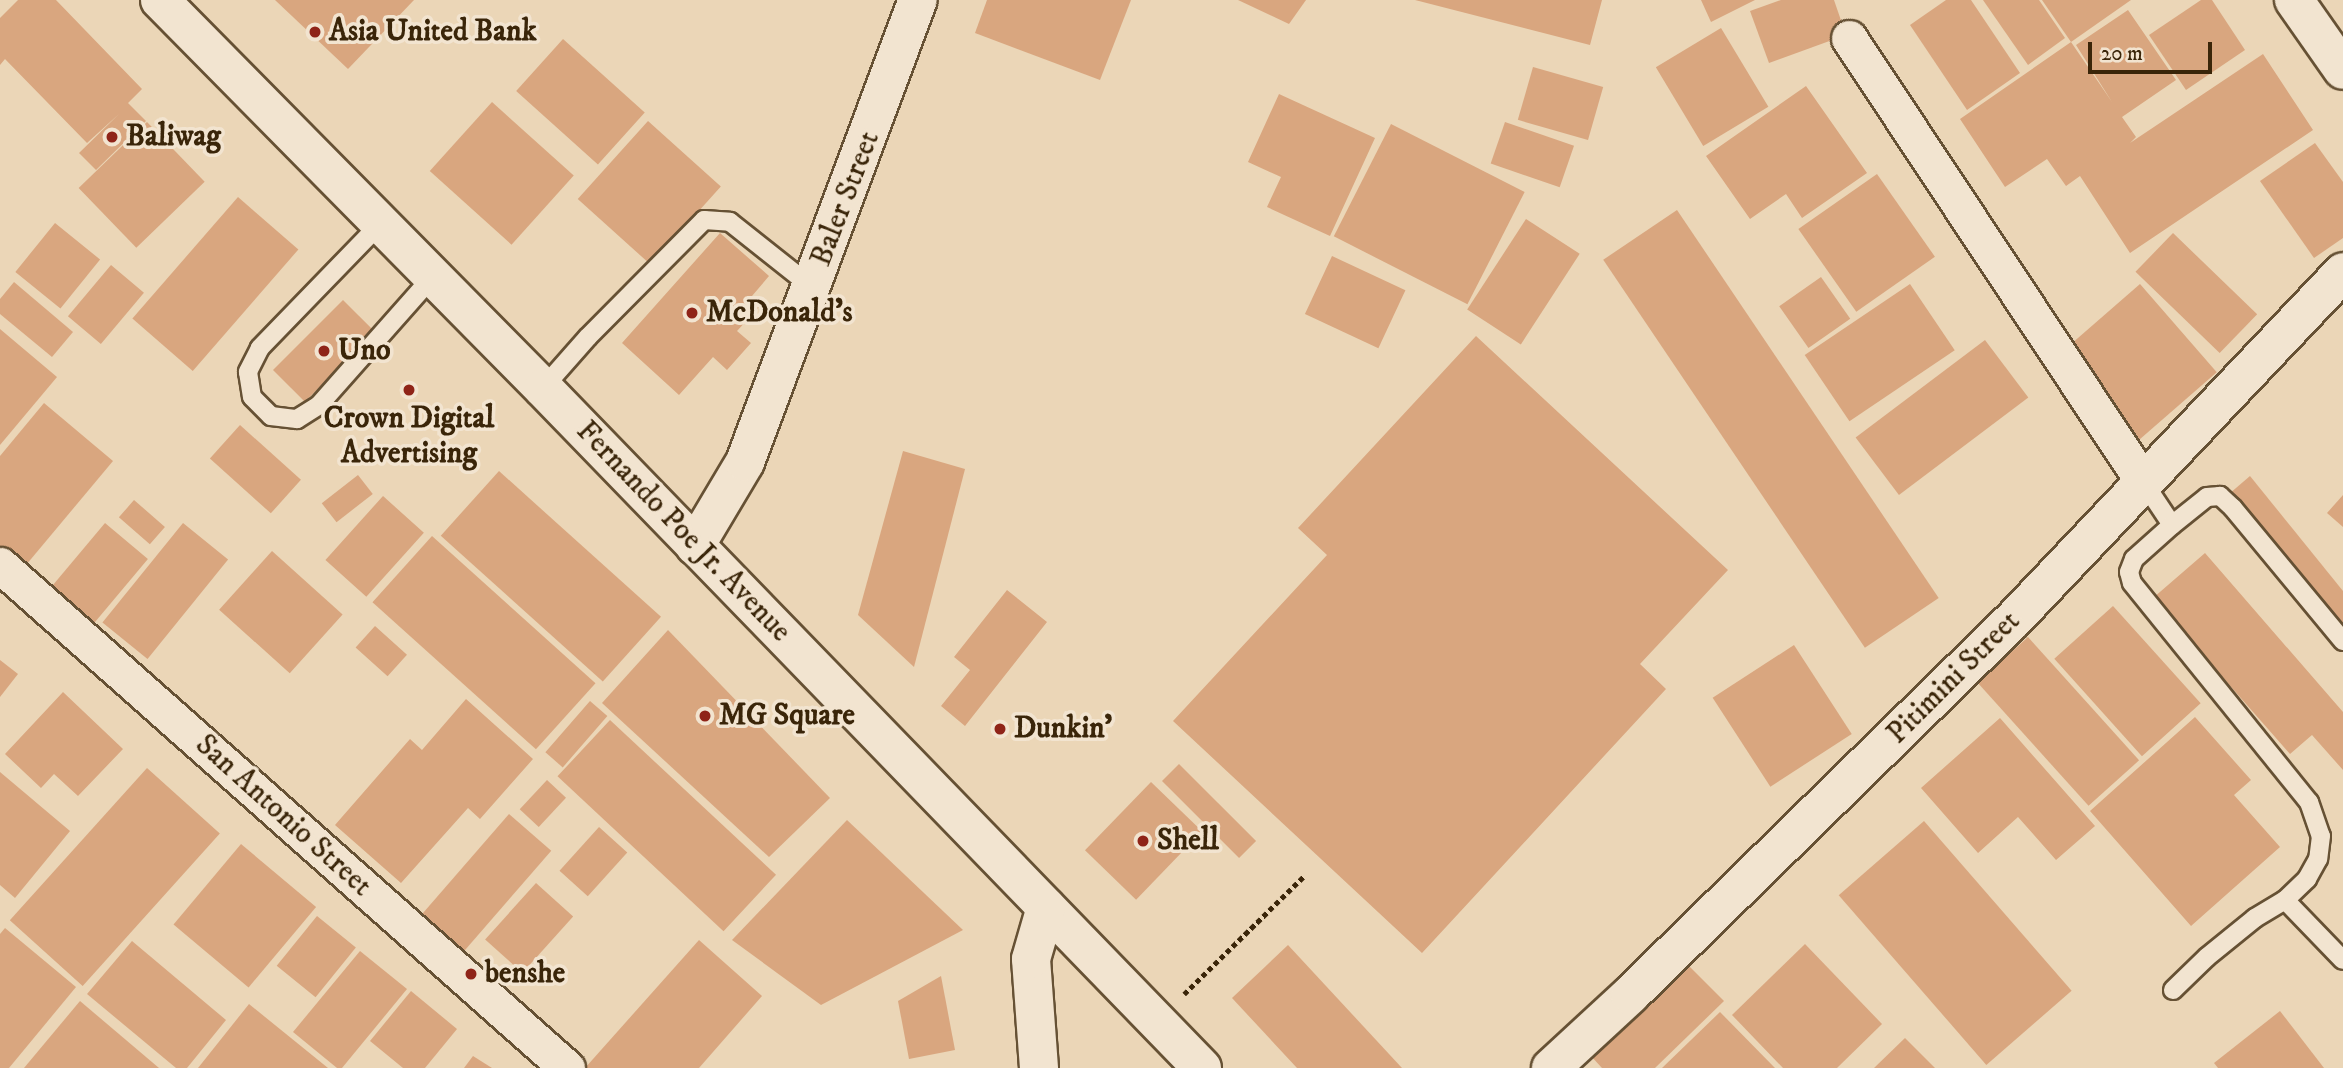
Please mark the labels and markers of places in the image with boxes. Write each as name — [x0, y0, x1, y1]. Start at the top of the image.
place label: Asia United Bank — [329, 14, 537, 50]
marker: Asia United Bank — [307, 24, 323, 40]
place label: Baliwag — [126, 119, 221, 155]
marker: Baliwag — [104, 129, 120, 145]
place label: McDonald's — [706, 295, 853, 331]
marker: McDonald's — [684, 305, 700, 321]
place label: Uno — [338, 333, 391, 369]
marker: Uno — [316, 343, 332, 359]
marker: Crown Digital Advertising — [401, 382, 417, 398]
place label: Crown Digital Advertising — [324, 401, 494, 471]
place label: MG Square — [719, 698, 855, 734]
marker: MG Square — [697, 708, 713, 724]
place label: Dunkin' — [1014, 711, 1112, 747]
marker: Dunkin' — [992, 721, 1008, 737]
place label: Shell — [1157, 823, 1219, 859]
marker: Shell — [1135, 833, 1151, 849]
place label: benshe — [485, 956, 565, 992]
marker: benshe — [463, 966, 479, 982]

